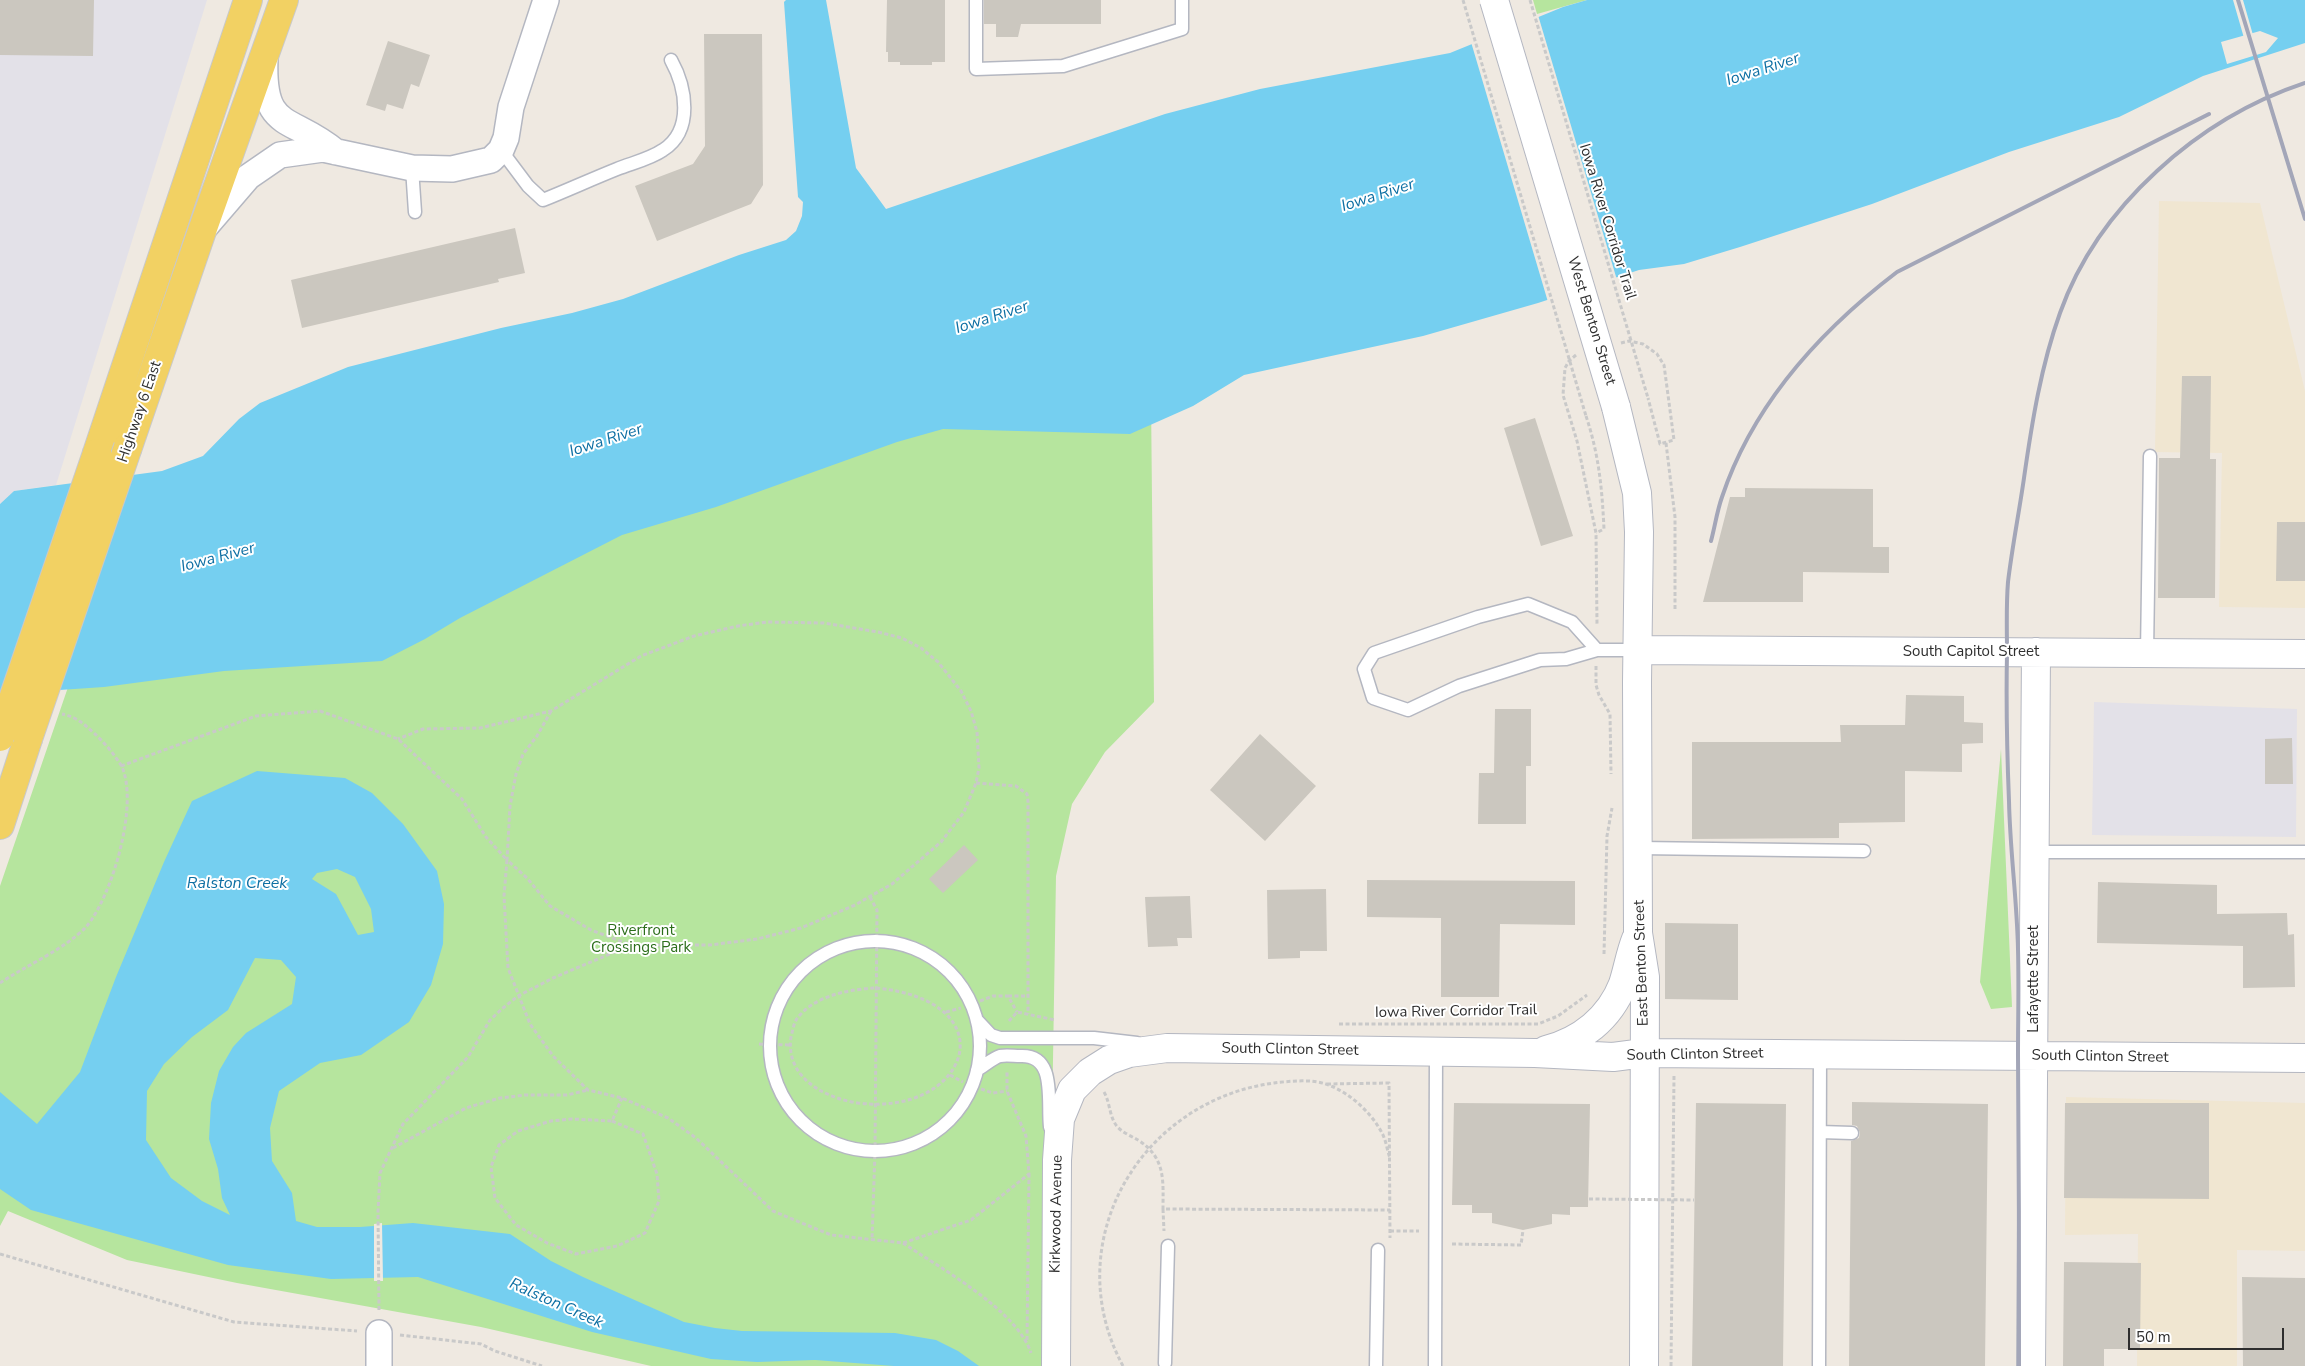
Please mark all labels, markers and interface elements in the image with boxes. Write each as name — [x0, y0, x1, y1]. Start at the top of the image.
water label: Iowa River — [1724, 49, 1802, 91]
street label: Iowa River Corridor Trail — [1575, 142, 1639, 302]
water label: Iowa River — [1339, 175, 1417, 217]
street label: West Benton Street — [1563, 255, 1619, 387]
water label: Iowa River — [953, 297, 1031, 339]
street label: Highway 6 East — [114, 359, 166, 465]
water label: Iowa River — [567, 420, 645, 462]
water label: Iowa River — [179, 539, 257, 577]
street label: South Capitol Street — [1903, 643, 2039, 661]
water label: Ralston Creek — [187, 874, 287, 894]
street label: East Benton Street — [1631, 900, 1653, 1026]
park label: Riverfront Crossings Park — [591, 922, 691, 957]
street label: Lafayette Street — [2025, 925, 2043, 1033]
street label: Iowa River Corridor Trail — [1375, 1002, 1537, 1022]
street label: South Clinton Street — [1221, 1040, 1359, 1060]
street label: South Clinton Street — [1626, 1045, 1764, 1065]
street label: South Clinton Street — [2031, 1047, 2169, 1067]
street label: Kirkwood Avenue — [1047, 1155, 1067, 1273]
water label: Ralston Creek — [506, 1275, 606, 1333]
scale bar — [2130, 1318, 2286, 1350]
text: 50 m — [2136, 1327, 2171, 1347]

